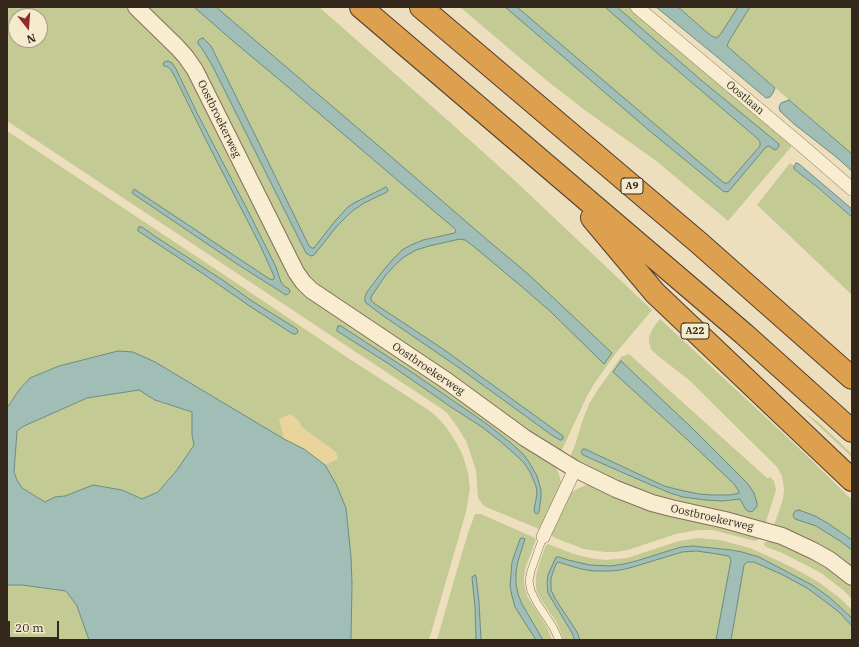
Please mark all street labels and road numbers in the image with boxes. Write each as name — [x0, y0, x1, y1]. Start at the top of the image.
street label: Oostbroekerweg — [195, 78, 243, 160]
street label: Oostlaan — [723, 78, 767, 118]
road number: A9 — [621, 178, 643, 194]
road number: A22 — [681, 323, 709, 339]
street label: Oostbroekerweg — [389, 340, 467, 398]
street label: Oostbroekerweg — [669, 502, 755, 534]

